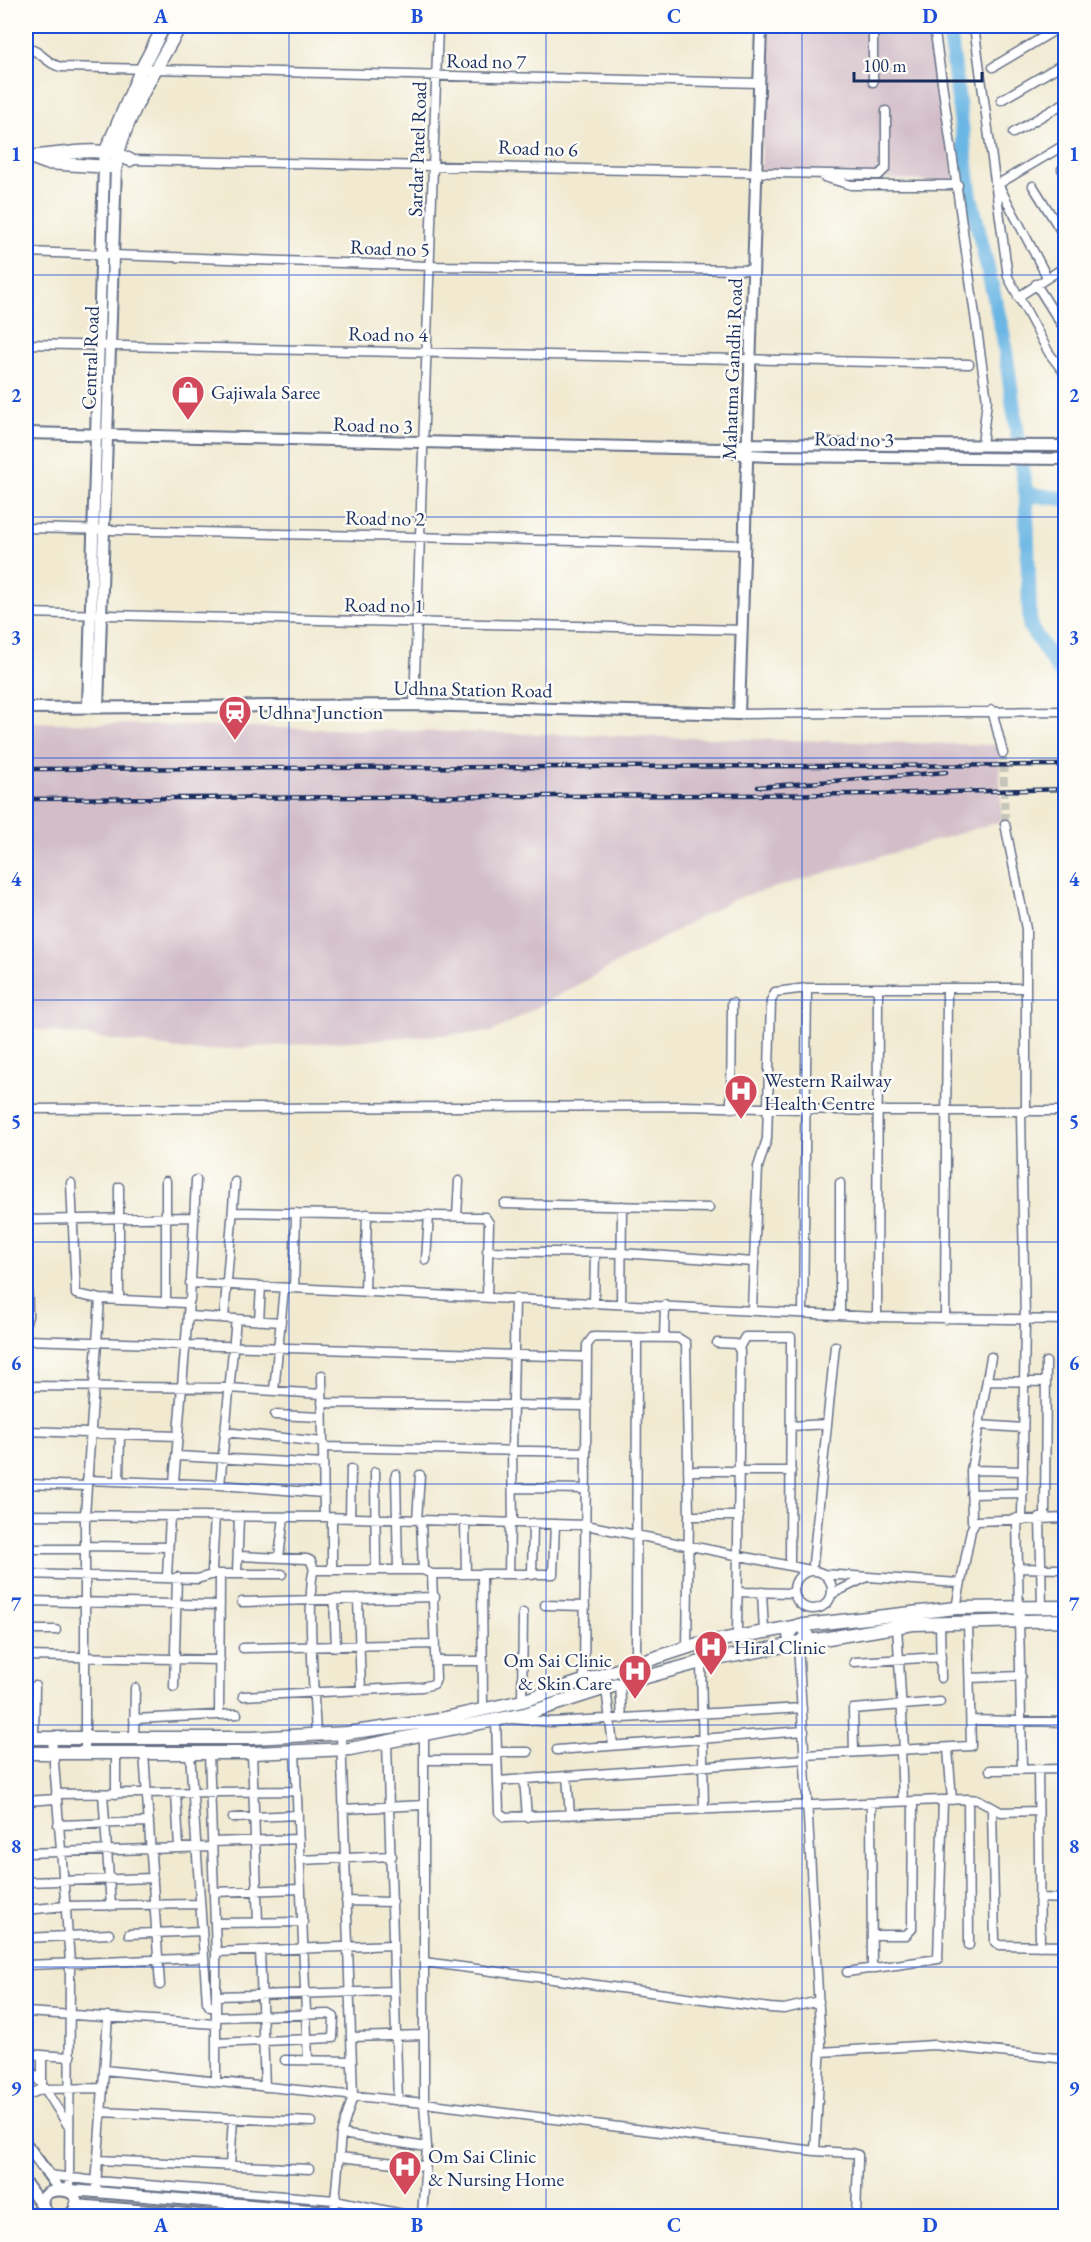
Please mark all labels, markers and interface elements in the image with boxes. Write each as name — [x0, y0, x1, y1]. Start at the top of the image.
text: A — [153, 3, 169, 29]
text: B — [411, 3, 423, 29]
text: C — [667, 3, 681, 29]
text: D — [922, 3, 938, 29]
scale bar — [854, 45, 982, 83]
street label: Road no 7 — [446, 47, 527, 75]
text: 100 m — [863, 54, 907, 77]
street label: Sardar Patel Road — [402, 80, 432, 217]
street label: Road no 6 — [498, 134, 579, 162]
text: 1 — [11, 141, 21, 167]
text: 1 — [1069, 141, 1079, 167]
street label: Road no 5 — [350, 234, 430, 262]
street label: Mahatma Gandhi Road — [716, 277, 748, 460]
street label: Central Road — [75, 305, 105, 411]
street label: Road no 4 — [348, 320, 429, 348]
shop icon: Gajiwala Saree — [170, 374, 206, 421]
place label: Gajiwala Saree — [211, 379, 320, 405]
text: 2 — [11, 382, 22, 408]
text: 2 — [1069, 382, 1080, 408]
street label: Road no 3 — [333, 411, 413, 439]
street label: Road no 3 — [814, 425, 894, 453]
street label: Road no 2 — [345, 504, 426, 532]
street label: Road no 1 — [344, 591, 424, 619]
text: 3 — [11, 624, 21, 650]
text: 3 — [1069, 624, 1079, 650]
street label: Udhna Station Road — [393, 675, 553, 703]
station icon: Udhna Junction — [217, 694, 253, 741]
place label: Udhna Junction — [258, 699, 384, 725]
text: 4 — [11, 866, 22, 892]
text: 4 — [1069, 866, 1080, 892]
place label: Western Railway Health Centre — [764, 1067, 892, 1116]
hospital icon: Western Railway Health Centre — [723, 1073, 759, 1120]
text: 5 — [11, 1108, 21, 1134]
text: 5 — [1069, 1108, 1079, 1134]
text: 6 — [11, 1350, 22, 1376]
text: 6 — [1069, 1350, 1080, 1376]
text: 7 — [11, 1591, 22, 1617]
text: 7 — [1069, 1591, 1080, 1617]
hospital icon: Hiral Clinic — [693, 1629, 729, 1676]
place label: Hiral Clinic — [734, 1634, 826, 1660]
place label: Om Sai Clinic & Skin Care — [504, 1647, 612, 1696]
hospital icon: Om Sai Clinic & Skin Care — [617, 1653, 653, 1700]
text: 8 — [11, 1833, 21, 1859]
text: 8 — [1069, 1833, 1079, 1859]
text: 9 — [11, 2075, 22, 2101]
text: 9 — [1069, 2075, 1080, 2101]
place label: Om Sai Clinic & Nursing Home — [428, 2143, 564, 2192]
hospital icon: Om Sai Clinic & Nursing Home — [387, 2149, 423, 2196]
text: A — [153, 2212, 169, 2238]
text: B — [411, 2212, 423, 2238]
text: C — [667, 2212, 681, 2238]
text: D — [922, 2212, 938, 2238]

